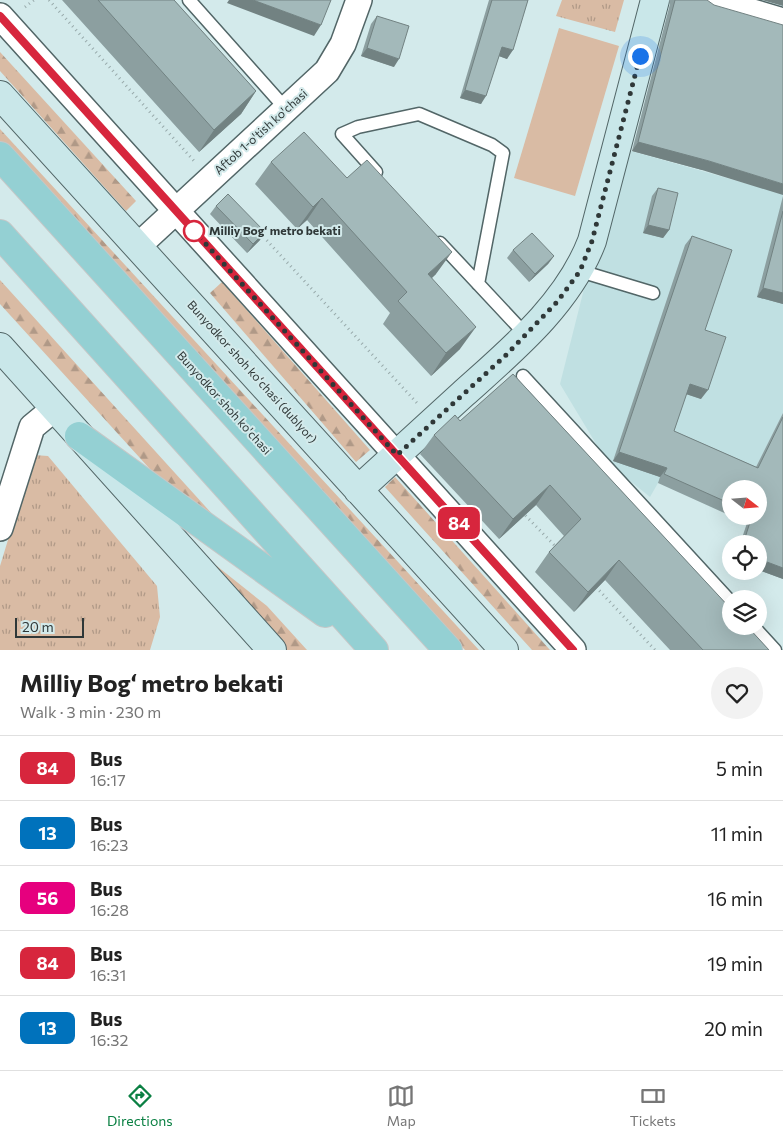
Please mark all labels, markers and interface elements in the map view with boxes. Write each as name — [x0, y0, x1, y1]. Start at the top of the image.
your location — [628, 44, 653, 69]
street label: Aftob 1-o'tish ko'chasi — [211, 86, 310, 177]
marker: Milliy Bogʻ metro bekati — [183, 220, 205, 242]
place label: Milliy Bogʻ metro bekati — [209, 223, 341, 237]
street label: Bunyodkor shoh koʻchasi (dublyor) — [185, 297, 321, 446]
street label: Bunyodkor shoh ko'chasi — [175, 348, 275, 457]
north arrow — [722, 480, 768, 525]
map controls — [722, 480, 767, 635]
line badge: 84 — [436, 507, 482, 539]
text: 84 — [448, 512, 470, 534]
button: locate — [722, 535, 767, 580]
button: layers — [722, 590, 767, 635]
scale bar — [15, 615, 84, 638]
text: 20 m — [22, 618, 54, 635]
button: heart — [711, 667, 763, 719]
text: Milliy Bogʻ metro bekati — [20, 668, 284, 697]
text: Walk · 3 min · 230 m — [20, 702, 161, 721]
text: Bus — [90, 747, 122, 770]
text: 84 — [36, 757, 59, 779]
text: 5 min — [716, 757, 763, 780]
text: 16:17 — [90, 770, 126, 789]
text: Bus — [90, 812, 122, 835]
text: 13 — [38, 822, 57, 844]
text: 11 min — [711, 822, 763, 845]
text: 16:23 — [90, 835, 128, 854]
text: Bus — [90, 877, 122, 900]
text: 56 — [37, 887, 58, 909]
text: 16 min — [707, 887, 763, 910]
text: 16:28 — [90, 900, 129, 919]
text: Bus — [90, 942, 122, 965]
text: 84 — [36, 952, 59, 974]
text: 19 min — [707, 952, 763, 975]
text: 16:31 — [90, 965, 126, 984]
text: Bus — [90, 1007, 122, 1030]
text: 13 — [38, 1017, 57, 1039]
text: 20 min — [704, 1017, 763, 1040]
text: 16:32 — [90, 1030, 128, 1049]
tab: Directions — [107, 1082, 173, 1129]
tab: Map — [387, 1082, 416, 1129]
tab: Tickets — [630, 1082, 676, 1129]

